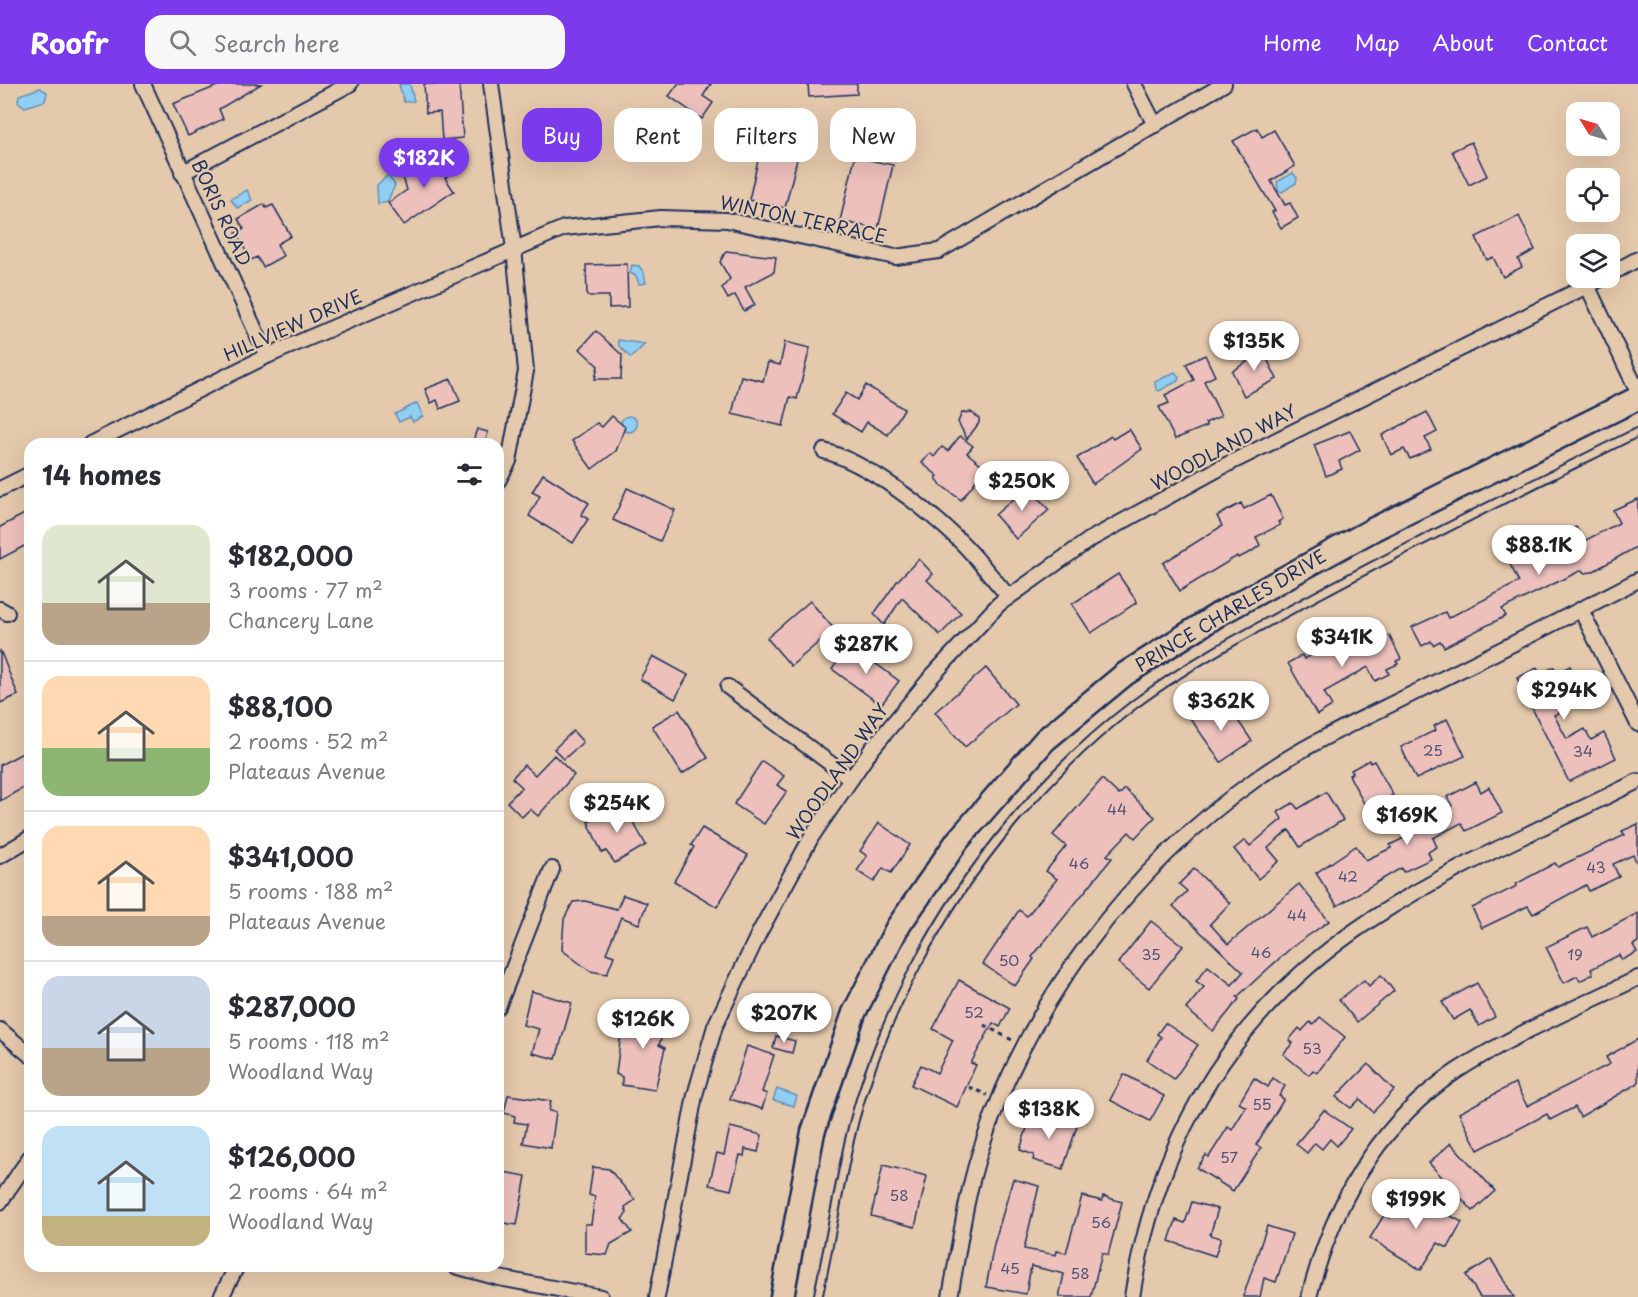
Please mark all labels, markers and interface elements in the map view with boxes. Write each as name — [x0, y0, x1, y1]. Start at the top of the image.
search box — [145, 15, 565, 69]
text: Roofr — [30, 21, 109, 64]
icon: search — [166, 26, 199, 59]
text: Search here — [214, 26, 339, 59]
text: Home — [1263, 26, 1322, 58]
text: Map — [1355, 26, 1400, 58]
text: About — [1433, 26, 1494, 58]
text: Contact — [1527, 26, 1608, 58]
north arrow — [1566, 102, 1620, 156]
map controls — [1566, 102, 1620, 288]
chip: Buy — [522, 108, 602, 162]
chip: Rent — [614, 108, 702, 162]
chip: Filters — [714, 108, 818, 162]
chip: New — [830, 108, 916, 162]
pin: $182K — [382, 138, 466, 189]
text: $182K — [393, 142, 455, 172]
street label: BORIS ROAD — [186, 155, 259, 270]
button: locate — [1566, 168, 1620, 222]
street label: WINTON TERRACE — [717, 188, 889, 249]
button: layers — [1566, 234, 1620, 288]
street label: HILLVIEW DRIVE — [219, 282, 366, 367]
pin: $135K — [1212, 321, 1296, 372]
text: $135K — [1223, 325, 1285, 355]
street label: WOODLAND WAY — [1146, 397, 1301, 497]
text: 14 homes — [42, 455, 161, 494]
icon: filters — [453, 458, 486, 491]
pin: $250K — [980, 461, 1064, 512]
text: $250K — [988, 465, 1056, 495]
pin: $88.1K — [1490, 525, 1588, 576]
text: $88.1K — [1506, 529, 1572, 559]
text: $182,000 — [228, 536, 353, 575]
street label: PRINCE CHARLES DRIVE — [1130, 542, 1331, 678]
icon: home — [90, 549, 162, 621]
text: 3 rooms · 77 m² — [228, 575, 383, 605]
text: Chancery Lane — [228, 605, 374, 635]
pin: $341K — [1300, 617, 1384, 668]
text: $341K — [1311, 621, 1373, 651]
pin: $287K — [824, 624, 908, 675]
text: $287K — [834, 628, 898, 658]
pin: $294K — [1522, 670, 1606, 721]
text: $294K — [1531, 674, 1597, 704]
pin: $362K — [1179, 681, 1263, 732]
text: $362K — [1187, 685, 1255, 715]
text: $88,100 — [228, 687, 333, 726]
street label: WOODLAND WAY — [779, 697, 894, 845]
icon: home — [90, 700, 162, 772]
text: 2 rooms · 52 m² — [228, 726, 388, 756]
house number: 25 — [1423, 738, 1443, 761]
house number: 34 — [1573, 739, 1593, 762]
text: Plateaus Avenue — [228, 756, 386, 786]
pin: $254K — [575, 783, 659, 834]
text: $254K — [584, 787, 650, 817]
pin: $169K — [1365, 795, 1449, 846]
house number: 44 — [1107, 797, 1127, 820]
text: $169K — [1376, 799, 1438, 829]
text: $341,000 — [228, 837, 354, 876]
icon: home — [90, 850, 162, 922]
house number: 46 — [1069, 851, 1089, 874]
house number: 43 — [1586, 855, 1606, 878]
house number: 42 — [1338, 864, 1358, 887]
text: 5 rooms · 188 m² — [228, 876, 393, 906]
house number: 44 — [1287, 903, 1307, 926]
text: Plateaus Avenue — [228, 906, 386, 936]
house number: 46 — [1251, 940, 1271, 963]
house number: 35 — [1141, 942, 1161, 965]
house number: 19 — [1567, 942, 1583, 965]
house number: 50 — [999, 948, 1019, 971]
text: $287,000 — [228, 987, 356, 1026]
pin: $207K — [742, 993, 826, 1044]
text: $207K — [751, 997, 817, 1027]
pin: $126K — [601, 999, 685, 1050]
icon: home — [90, 1000, 162, 1072]
house number: 52 — [964, 1000, 984, 1023]
text: $126K — [611, 1003, 675, 1033]
text: 5 rooms · 118 m² — [228, 1026, 390, 1056]
house number: 53 — [1302, 1036, 1322, 1059]
text: Woodland Way — [228, 1056, 373, 1086]
pin: $138K — [1007, 1089, 1091, 1140]
house number: 55 — [1252, 1092, 1272, 1115]
text: $138K — [1018, 1093, 1080, 1123]
text: $126,000 — [228, 1137, 355, 1176]
house number: 57 — [1220, 1145, 1238, 1168]
icon: home — [90, 1150, 162, 1222]
text: 2 rooms · 64 m² — [228, 1176, 388, 1206]
pin: $199K — [1374, 1179, 1458, 1230]
house number: 58 — [889, 1183, 909, 1206]
text: $199K — [1386, 1183, 1446, 1213]
text: Woodland Way — [228, 1206, 373, 1236]
house number: 56 — [1091, 1210, 1111, 1233]
house number: 45 — [1000, 1256, 1020, 1279]
house number: 58 — [1070, 1261, 1090, 1284]

